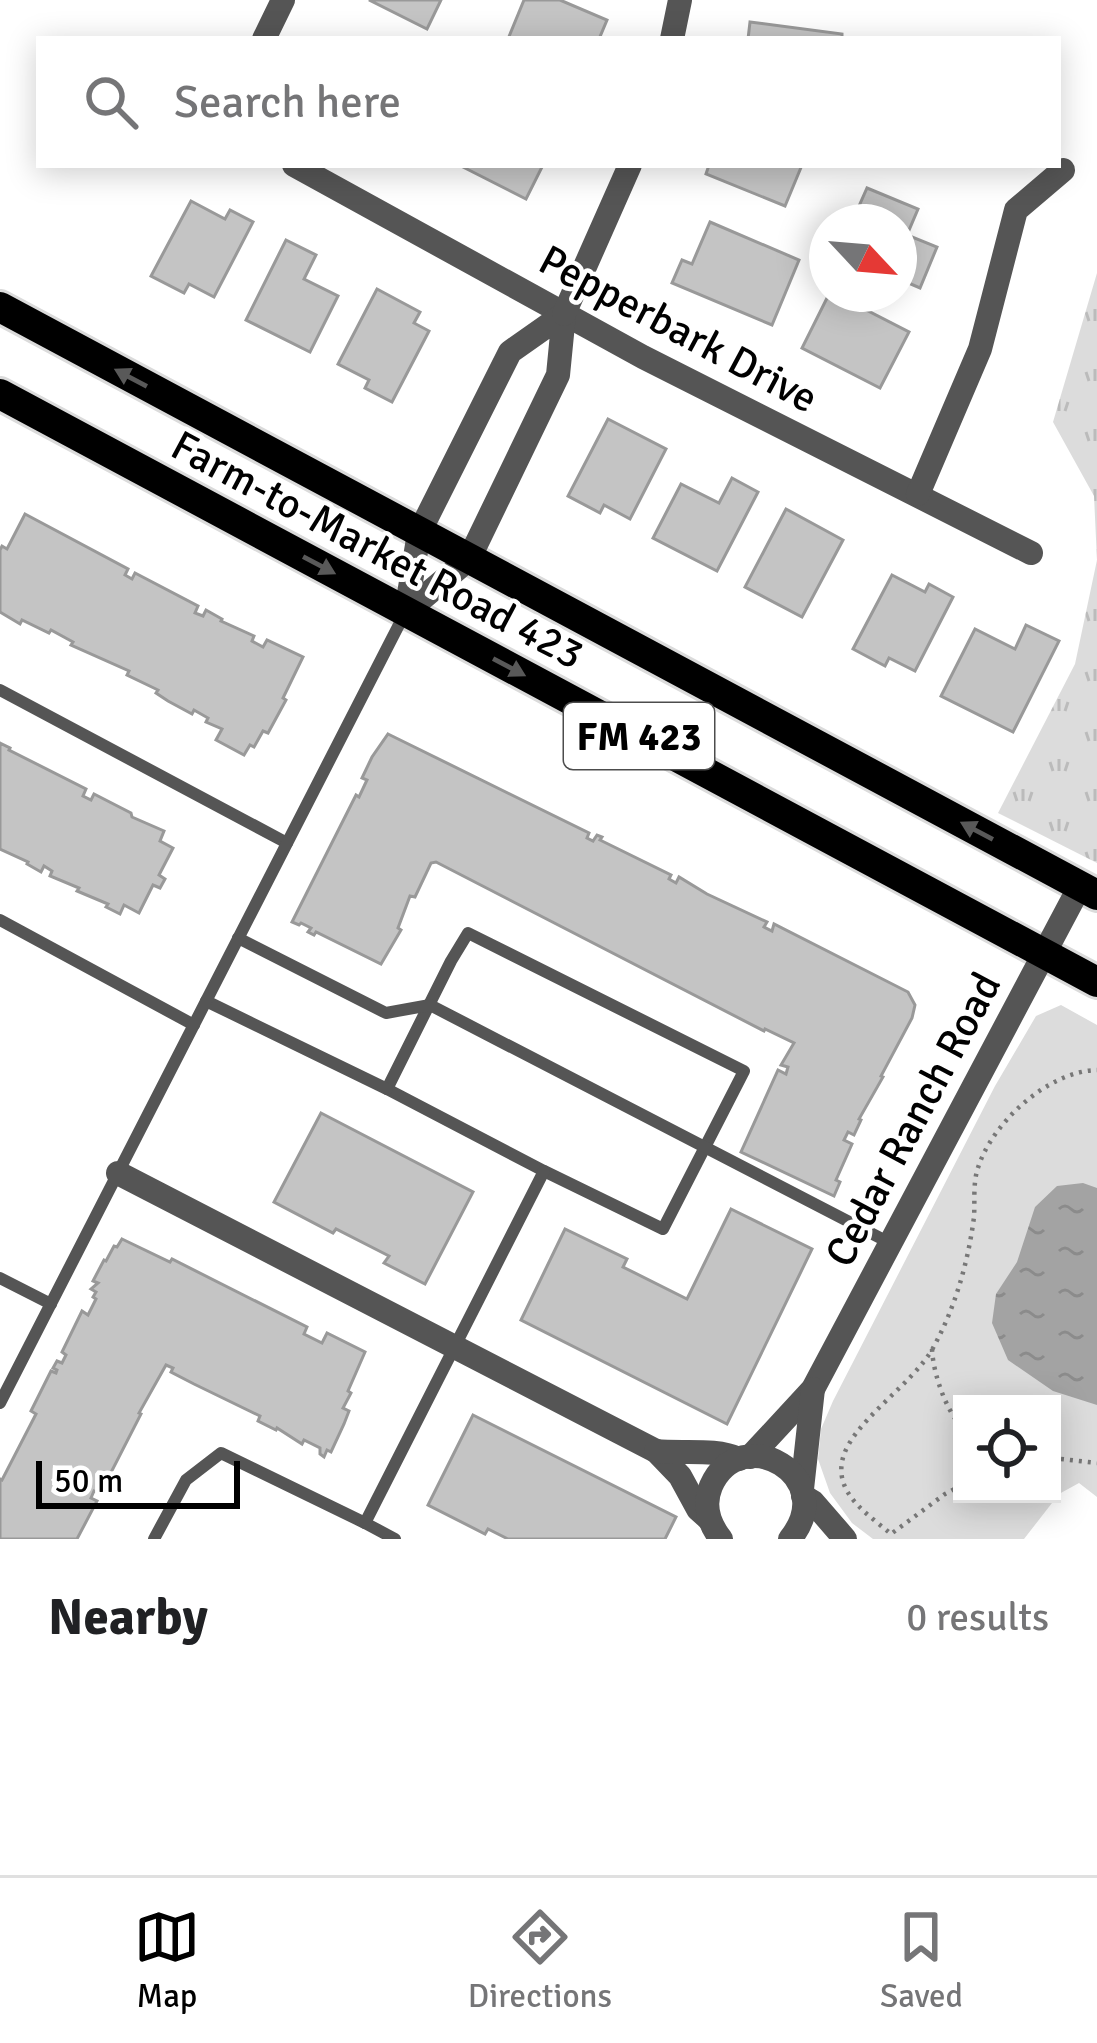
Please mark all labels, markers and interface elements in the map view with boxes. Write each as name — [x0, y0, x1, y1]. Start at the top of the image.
search box — [36, 36, 1061, 168]
icon: search — [78, 69, 144, 135]
text: Search here — [174, 75, 401, 130]
north arrow — [809, 204, 917, 312]
street label: Pepperbark Drive — [530, 235, 826, 424]
one-way arrow — [114, 368, 149, 389]
street label: Farm-to-Market Road 423 — [163, 420, 592, 681]
one-way arrow — [302, 554, 336, 575]
one-way arrow — [491, 656, 526, 677]
road number: FM 423 — [564, 703, 714, 769]
one-way arrow — [960, 821, 995, 842]
street label: Cedar Ranch Road — [814, 964, 1012, 1275]
map controls — [953, 1395, 1061, 1503]
button: locate — [953, 1395, 1061, 1503]
scale bar — [36, 1455, 240, 1508]
text: 50 m — [54, 1461, 123, 1502]
text: Nearby — [48, 1586, 208, 1649]
text: 0 results — [906, 1593, 1049, 1641]
tab: Map — [134, 1904, 200, 2017]
tab: Directions — [468, 1904, 612, 2017]
tab: Saved — [880, 1904, 963, 2017]

